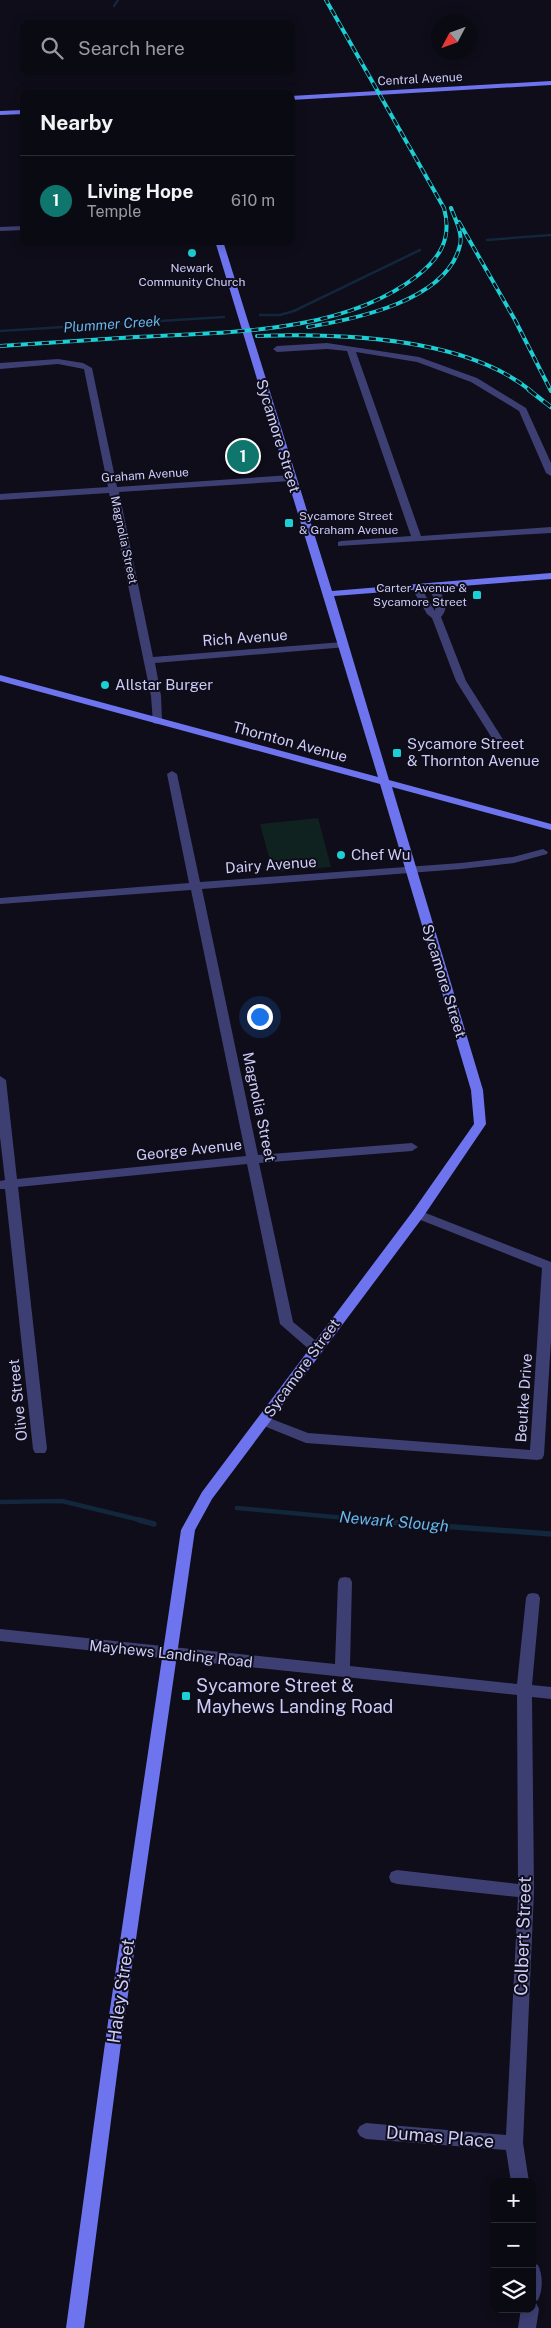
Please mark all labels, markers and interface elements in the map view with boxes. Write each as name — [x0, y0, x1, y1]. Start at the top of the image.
north arrow — [431, 15, 476, 60]
search box — [20, 20, 295, 75]
icon: search — [38, 34, 66, 62]
text: Search here — [78, 37, 185, 59]
street label: Central Avenue — [377, 70, 463, 88]
text: Nearby — [40, 110, 113, 135]
text: Living Hope — [87, 180, 193, 202]
text: 1 — [53, 191, 59, 210]
text: 610 m — [231, 191, 275, 210]
text: Temple — [87, 202, 141, 221]
marker: Newark Community Church — [186, 247, 198, 259]
place label: Newark Community Church — [139, 261, 246, 289]
water label: Plummer Creek — [63, 313, 162, 335]
street label: Sycamore Street — [253, 377, 304, 495]
pin: 1 — [227, 437, 259, 475]
street label: Graham Avenue — [101, 465, 190, 485]
street label: Magnolia Street — [108, 495, 140, 586]
place label: Sycamore Street & Graham Avenue — [299, 509, 399, 537]
marker: Sycamore Street & Graham Avenue — [283, 517, 295, 529]
place label: Carter Avenue & Sycamore Street — [373, 581, 467, 609]
marker: Carter Avenue & Sycamore Street — [471, 589, 483, 601]
street label: Rich Avenue — [202, 626, 288, 649]
place label: Allstar Burger — [115, 676, 213, 693]
marker: Allstar Burger — [99, 679, 111, 691]
street label: Thornton Avenue — [231, 718, 349, 765]
place label: Sycamore Street & Thornton Avenue — [407, 735, 539, 769]
marker: Sycamore Street & Thornton Avenue — [391, 747, 403, 759]
place label: Chef Wu — [351, 846, 410, 863]
marker: Chef Wu — [335, 849, 347, 861]
street label: Dairy Avenue — [225, 853, 317, 876]
street label: Sycamore Street — [419, 922, 470, 1040]
your location — [247, 1004, 273, 1030]
street label: Magnolia Street — [240, 1050, 279, 1164]
street label: George Avenue — [135, 1135, 243, 1164]
street label: Sycamore Street — [260, 1315, 343, 1420]
street label: Beutke Drive — [512, 1353, 535, 1443]
street label: Olive Street — [5, 1358, 30, 1442]
water label: Newark Slough — [338, 1507, 450, 1536]
street label: Mayhews Landing Road — [88, 1636, 254, 1671]
place label: Sycamore Street & Mayhews Landing Road — [196, 1675, 393, 1717]
marker: Sycamore Street & Mayhews Landing Road — [180, 1690, 192, 1702]
street label: Colbert Street — [510, 1876, 535, 1996]
street label: Haley Street — [103, 1937, 138, 2045]
street label: Dumas Place — [385, 2121, 495, 2152]
map controls — [491, 2178, 536, 2313]
button: + — [491, 2178, 536, 2223]
button: − — [491, 2223, 536, 2268]
button: layers — [491, 2268, 536, 2313]

